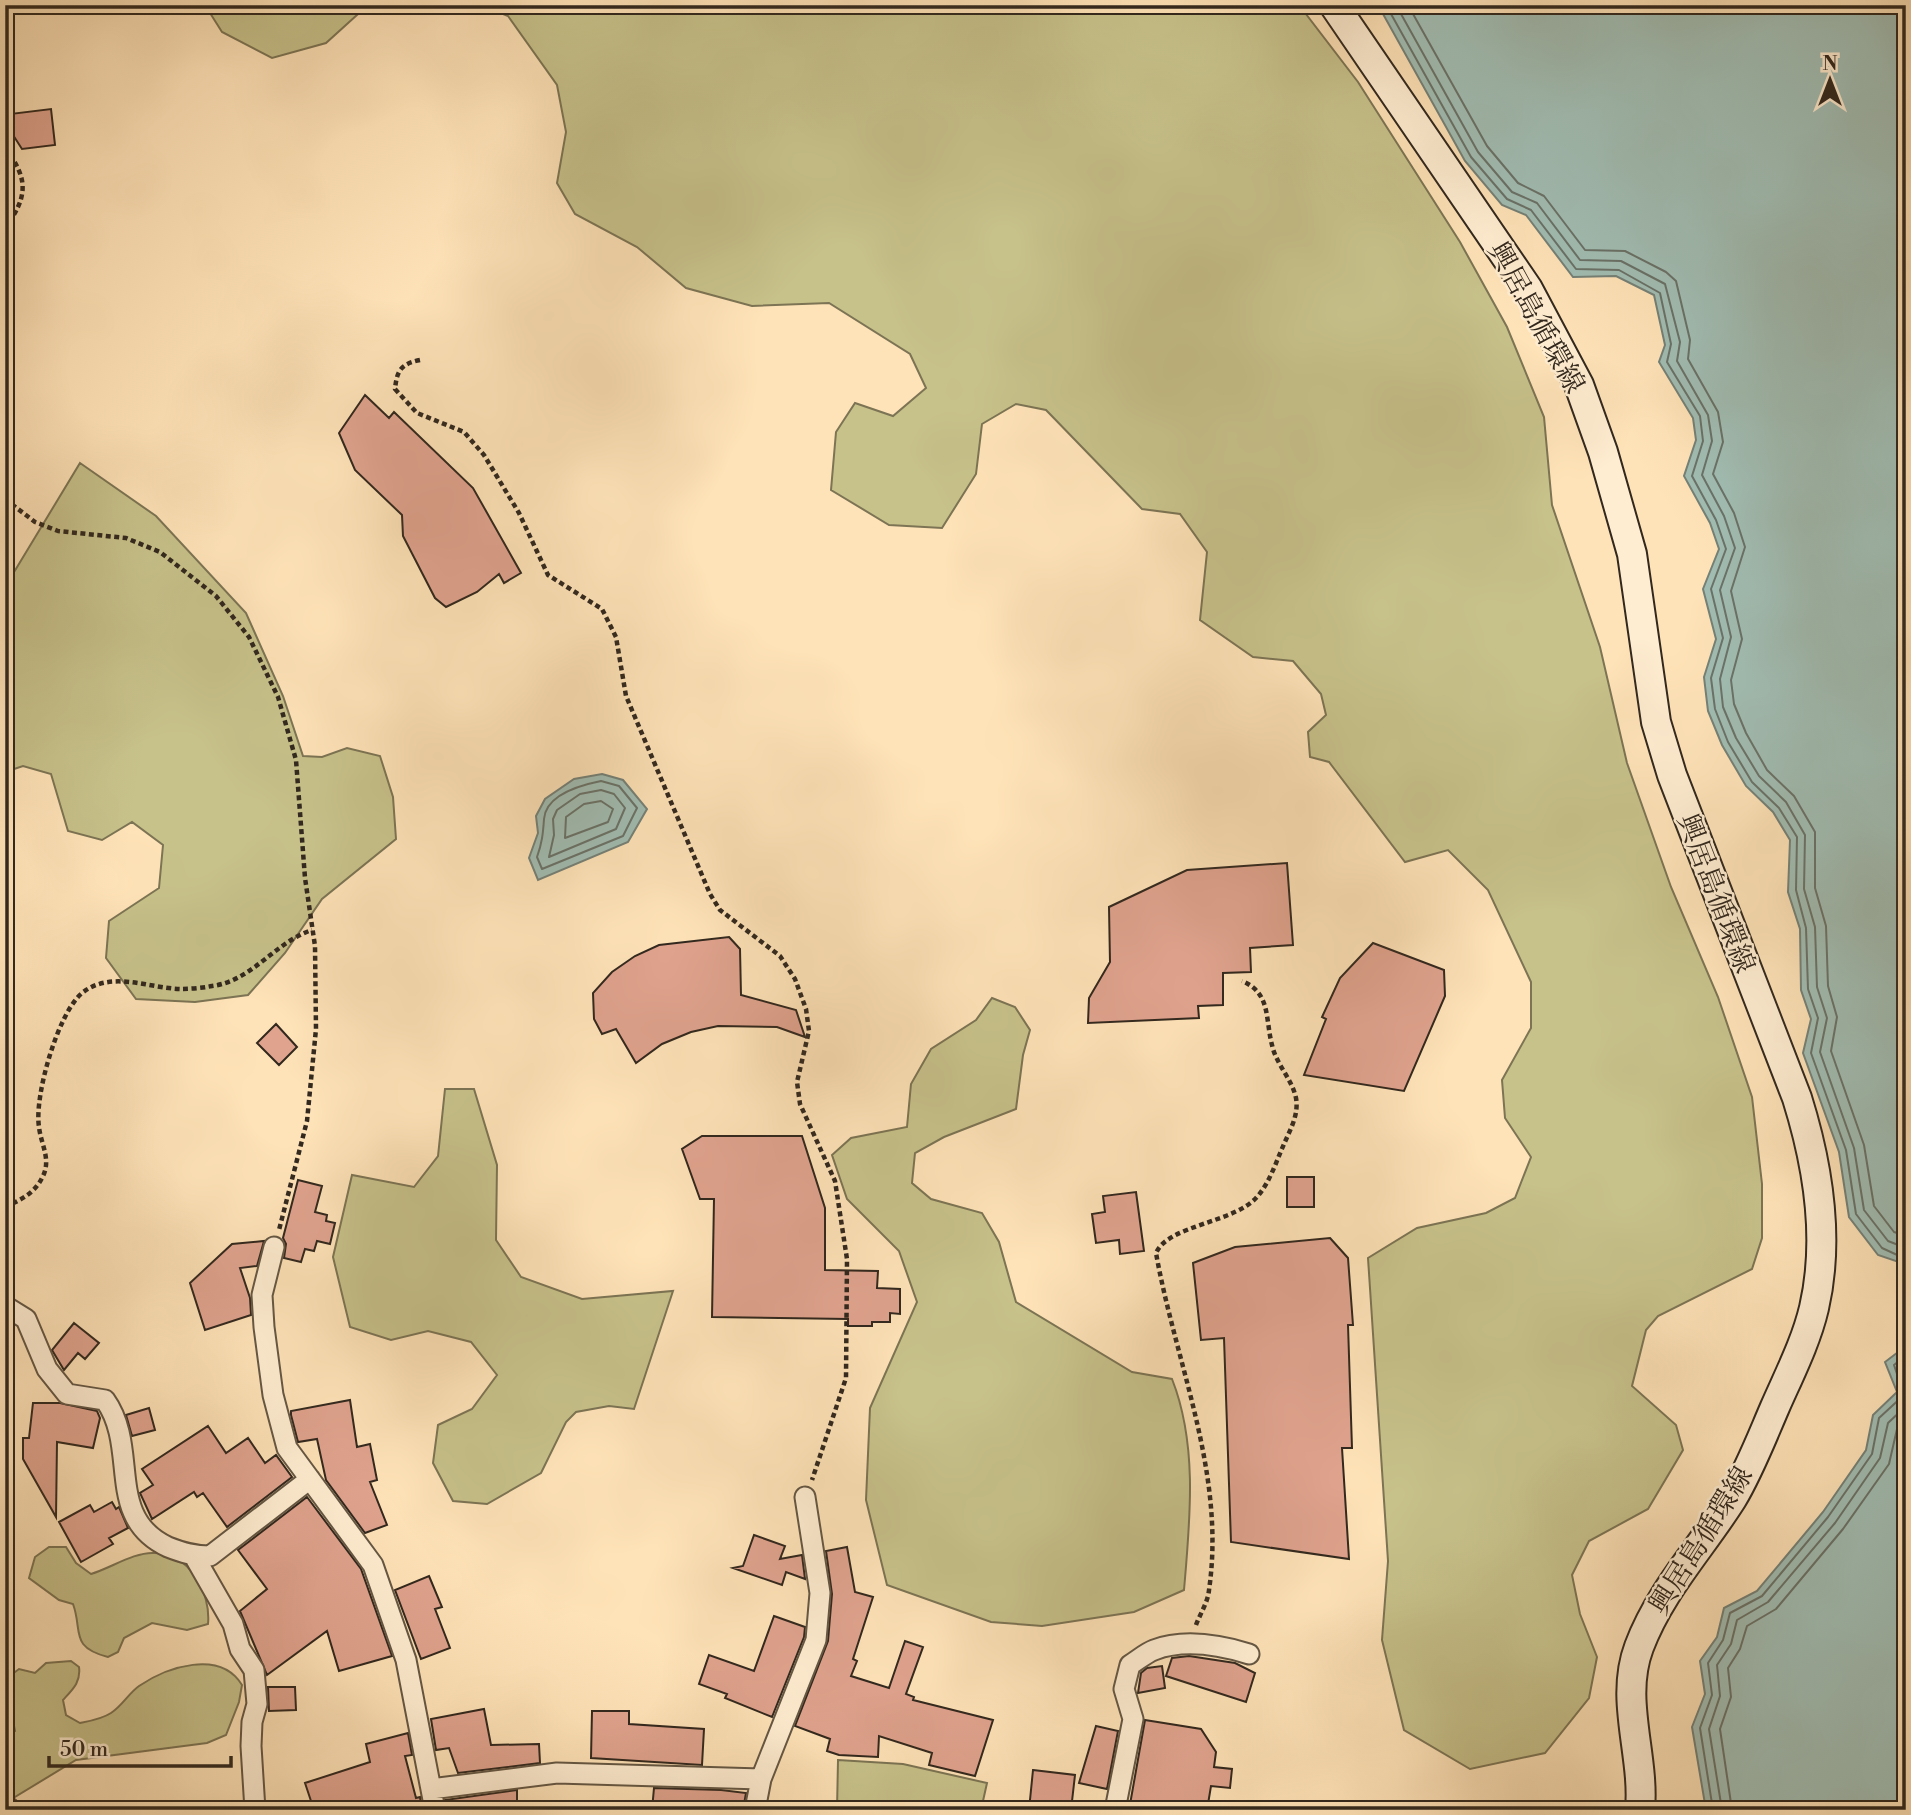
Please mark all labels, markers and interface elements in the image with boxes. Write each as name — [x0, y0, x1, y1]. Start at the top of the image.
north arrow — [1796, 46, 1866, 116]
text: N — [1822, 52, 1838, 76]
street label: 興居島循環線 — [1480, 236, 1592, 400]
street label: 興居島循環線 — [1669, 809, 1762, 978]
street label: 興居島循環線 — [1642, 1460, 1761, 1621]
scale bar — [49, 1724, 231, 1768]
text: 50 m — [60, 1737, 108, 1763]

